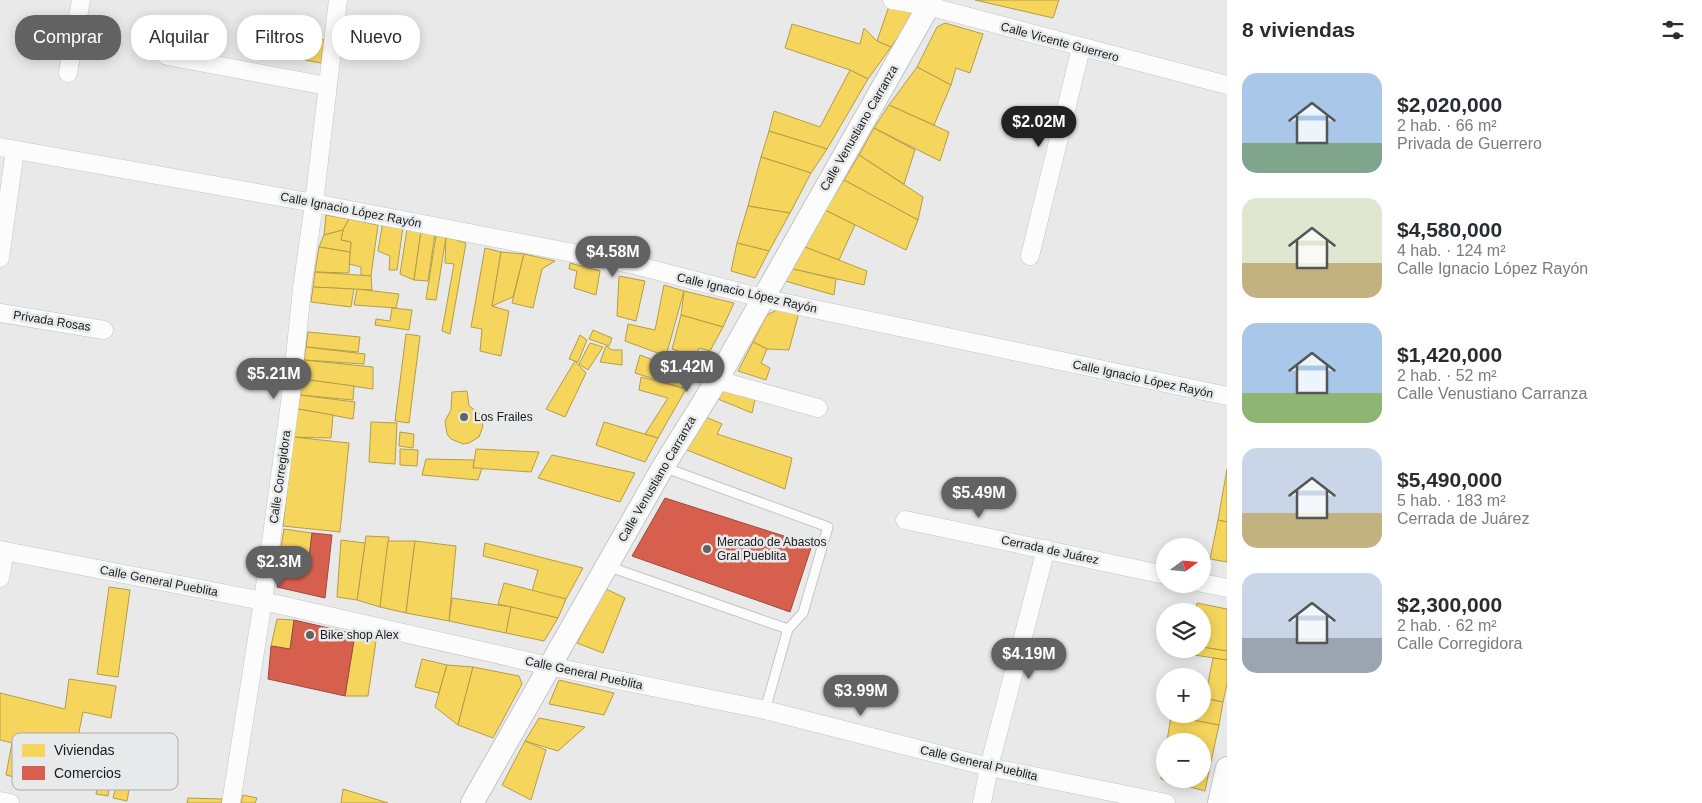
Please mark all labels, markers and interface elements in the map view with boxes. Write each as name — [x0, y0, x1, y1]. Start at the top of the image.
chip: Comprar — [15, 15, 121, 60]
chip: Alquilar — [131, 15, 227, 60]
chip: Filtros — [237, 15, 322, 60]
chip: Nuevo — [332, 15, 420, 60]
icon: filters — [1659, 16, 1687, 44]
text: 8 viviendas — [1242, 18, 1355, 41]
street label: Calle Vicente Guerrero — [999, 19, 1121, 65]
street label: Calle Venustiano Carranza — [817, 62, 901, 193]
icon: home — [1282, 93, 1342, 153]
text: $2,020,000 — [1397, 93, 1502, 116]
pin: $2.02M — [998, 106, 1080, 148]
text: $2.02M — [1012, 113, 1066, 130]
text: 2 hab. · 66 m² — [1397, 117, 1497, 134]
text: Privada de Guerrero — [1397, 135, 1542, 152]
street label: Calle Ignacio López Rayón — [279, 189, 423, 231]
icon: home — [1282, 218, 1342, 278]
text: $4,580,000 — [1397, 218, 1502, 241]
pin: $4.58M — [572, 236, 654, 278]
text: 4 hab. · 124 m² — [1397, 242, 1506, 259]
text: $4.58M — [586, 243, 640, 260]
text: Calle Ignacio López Rayón — [1397, 260, 1588, 277]
street label: Calle Ignacio López Rayón — [676, 270, 818, 316]
street label: Privada Rosas — [12, 308, 92, 334]
icon: home — [1282, 343, 1342, 403]
text: $1,420,000 — [1397, 343, 1502, 366]
pin: $1.42M — [646, 350, 728, 393]
street label: Calle Ignacio López Rayón — [1071, 357, 1215, 401]
pin: $5.21M — [233, 358, 315, 400]
text: $1.42M — [660, 358, 714, 375]
text: $5.21M — [247, 365, 301, 382]
text: 2 hab. · 52 m² — [1397, 367, 1497, 384]
text: Calle Venustiano Carranza — [1397, 385, 1587, 402]
place label: Los Frailes — [474, 410, 533, 424]
marker: Los Frailes — [458, 411, 470, 423]
street label: Calle Venustiano Carranza — [615, 413, 699, 544]
street label: Calle Corregidora — [267, 429, 294, 525]
icon: home — [1282, 468, 1342, 528]
text: $5,490,000 — [1397, 468, 1502, 491]
pin: $5.49M — [938, 476, 1020, 519]
text: $5.49M — [952, 484, 1006, 501]
text: 5 hab. · 183 m² — [1397, 492, 1506, 509]
text: Cerrada de Juárez — [1397, 510, 1530, 527]
street label: Cerrada de Juárez — [1000, 533, 1100, 567]
place label: Mercado de Abastos Gral Pueblita — [717, 535, 826, 563]
north arrow — [1156, 538, 1211, 592]
map controls — [1156, 538, 1211, 788]
marker: Mercado de Abastos Gral Pueblita — [701, 543, 713, 555]
pin: $2.3M — [244, 546, 314, 588]
text: $2.3M — [257, 553, 301, 570]
street label: Calle General Pueblita — [99, 563, 220, 599]
icon: home — [1282, 593, 1342, 653]
text: $2,300,000 — [1397, 593, 1502, 616]
button: layers — [1156, 603, 1211, 658]
text: 2 hab. · 62 m² — [1397, 617, 1497, 634]
place label: Bike shop Alex — [320, 628, 399, 642]
marker: Bike shop Alex — [304, 629, 316, 641]
text: Calle Corregidora — [1397, 635, 1522, 652]
pin: $4.19M — [988, 638, 1070, 680]
text: $4.19M — [1002, 645, 1056, 662]
street label: Calle General Pueblita — [524, 654, 644, 692]
button: + — [1156, 668, 1211, 723]
pin: $3.99M — [820, 674, 902, 717]
text: $3.99M — [834, 682, 888, 699]
legend — [12, 733, 178, 790]
button: − — [1156, 733, 1211, 788]
text: Viviendas — [54, 742, 114, 758]
street label: Calle General Pueblita — [919, 743, 1039, 783]
text: Comercios — [54, 765, 121, 781]

